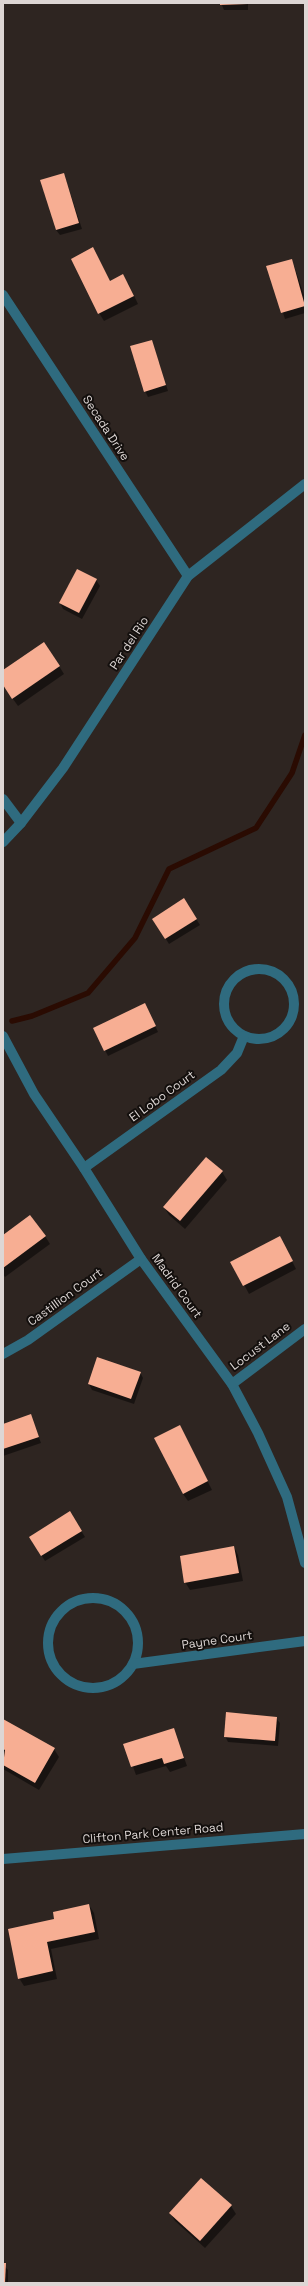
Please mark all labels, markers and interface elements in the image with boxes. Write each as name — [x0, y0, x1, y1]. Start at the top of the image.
street label: Secada Drive — [79, 392, 133, 464]
street label: Par del Rio — [106, 613, 152, 673]
street label: El Lobo Court — [126, 1067, 198, 1125]
street label: Madrid Court — [148, 1251, 206, 1321]
street label: Castillion Court — [25, 1265, 105, 1329]
street label: Locust Lane — [227, 1318, 293, 1374]
street label: Payne Court — [181, 1627, 253, 1653]
street label: Clifton Park Center Road — [82, 1819, 224, 1847]

